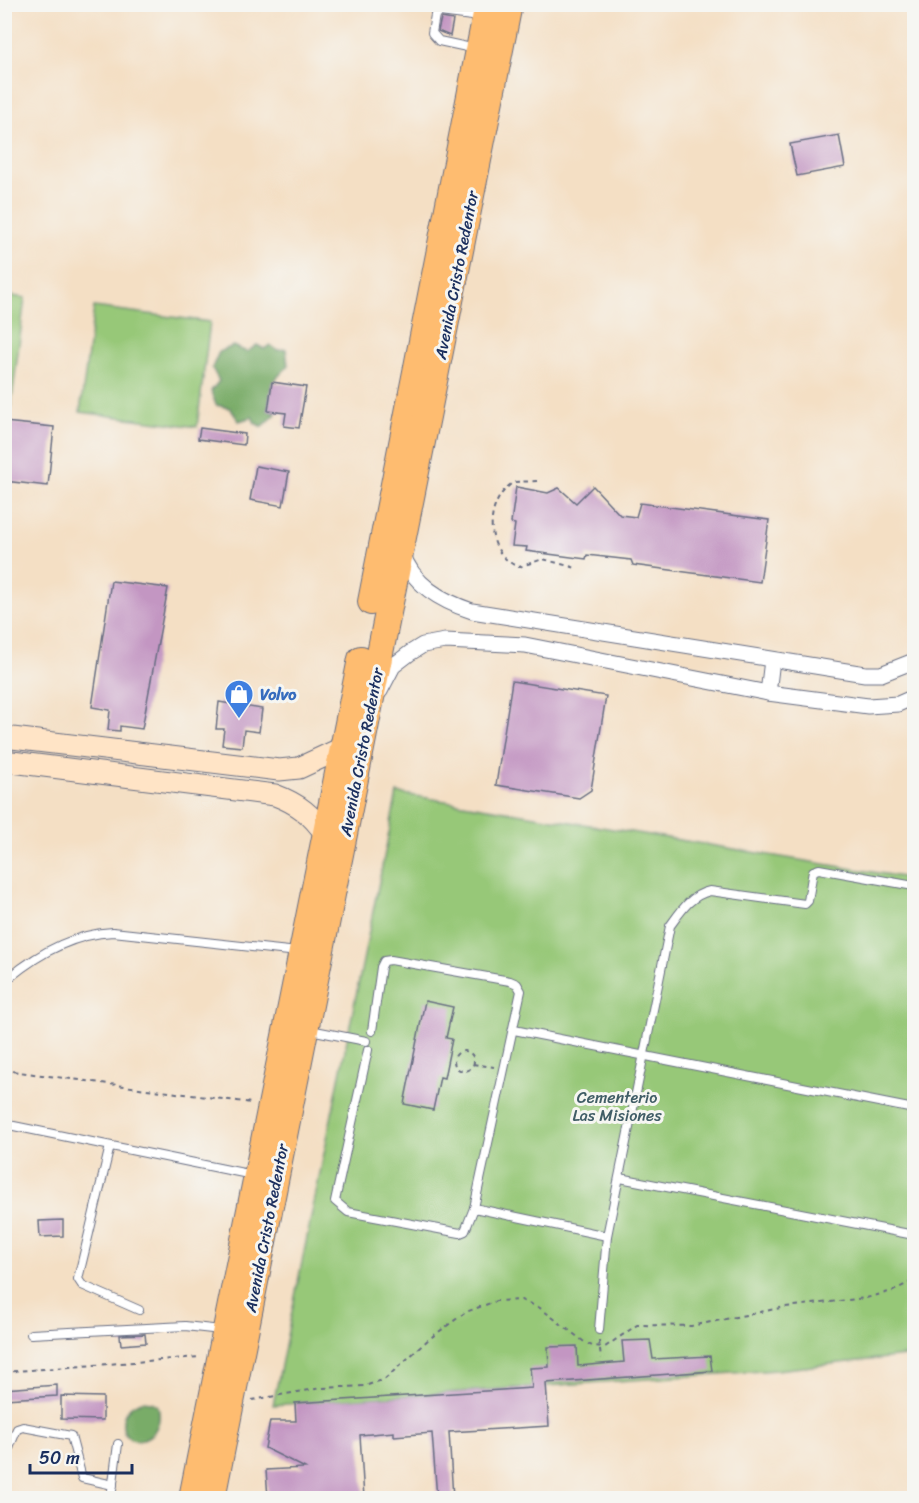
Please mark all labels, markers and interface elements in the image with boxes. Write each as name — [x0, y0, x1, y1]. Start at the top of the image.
street label: Avenida Cristo Redentor — [426, 187, 487, 363]
street label: Avenida Cristo Redentor — [331, 664, 392, 840]
shop icon: Volvo — [223, 678, 255, 720]
place label: Volvo — [260, 680, 297, 709]
park label: Cementerio Las Misiones — [572, 1083, 662, 1130]
street label: Avenida Cristo Redentor — [236, 1140, 297, 1316]
scale bar — [30, 1437, 132, 1475]
text: 50 m — [39, 1442, 80, 1474]

